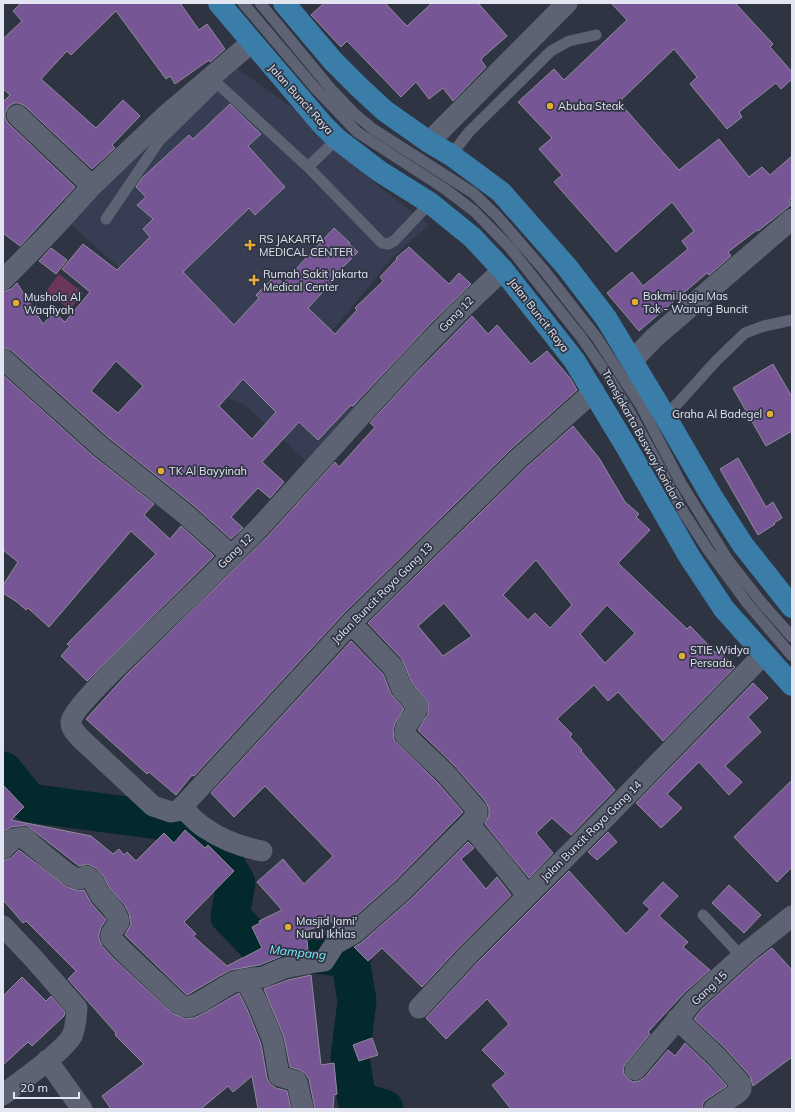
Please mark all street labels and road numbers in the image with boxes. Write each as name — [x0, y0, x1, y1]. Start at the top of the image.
street label: Jalan Buncit Raya — [266, 61, 336, 137]
street label: Jalan Buncit Raya — [506, 275, 572, 355]
street label: Gang 12 — [436, 293, 477, 335]
street label: Transjakarta Busway Koridor 6 — [599, 367, 687, 512]
street label: Gang 12 — [215, 530, 256, 571]
street label: Jalan Buncit Raya Gang 13 — [329, 540, 435, 646]
street label: Jalan Buncit Raya Gang 14 — [538, 777, 645, 884]
street label: Gang 15 — [688, 968, 730, 1008]

